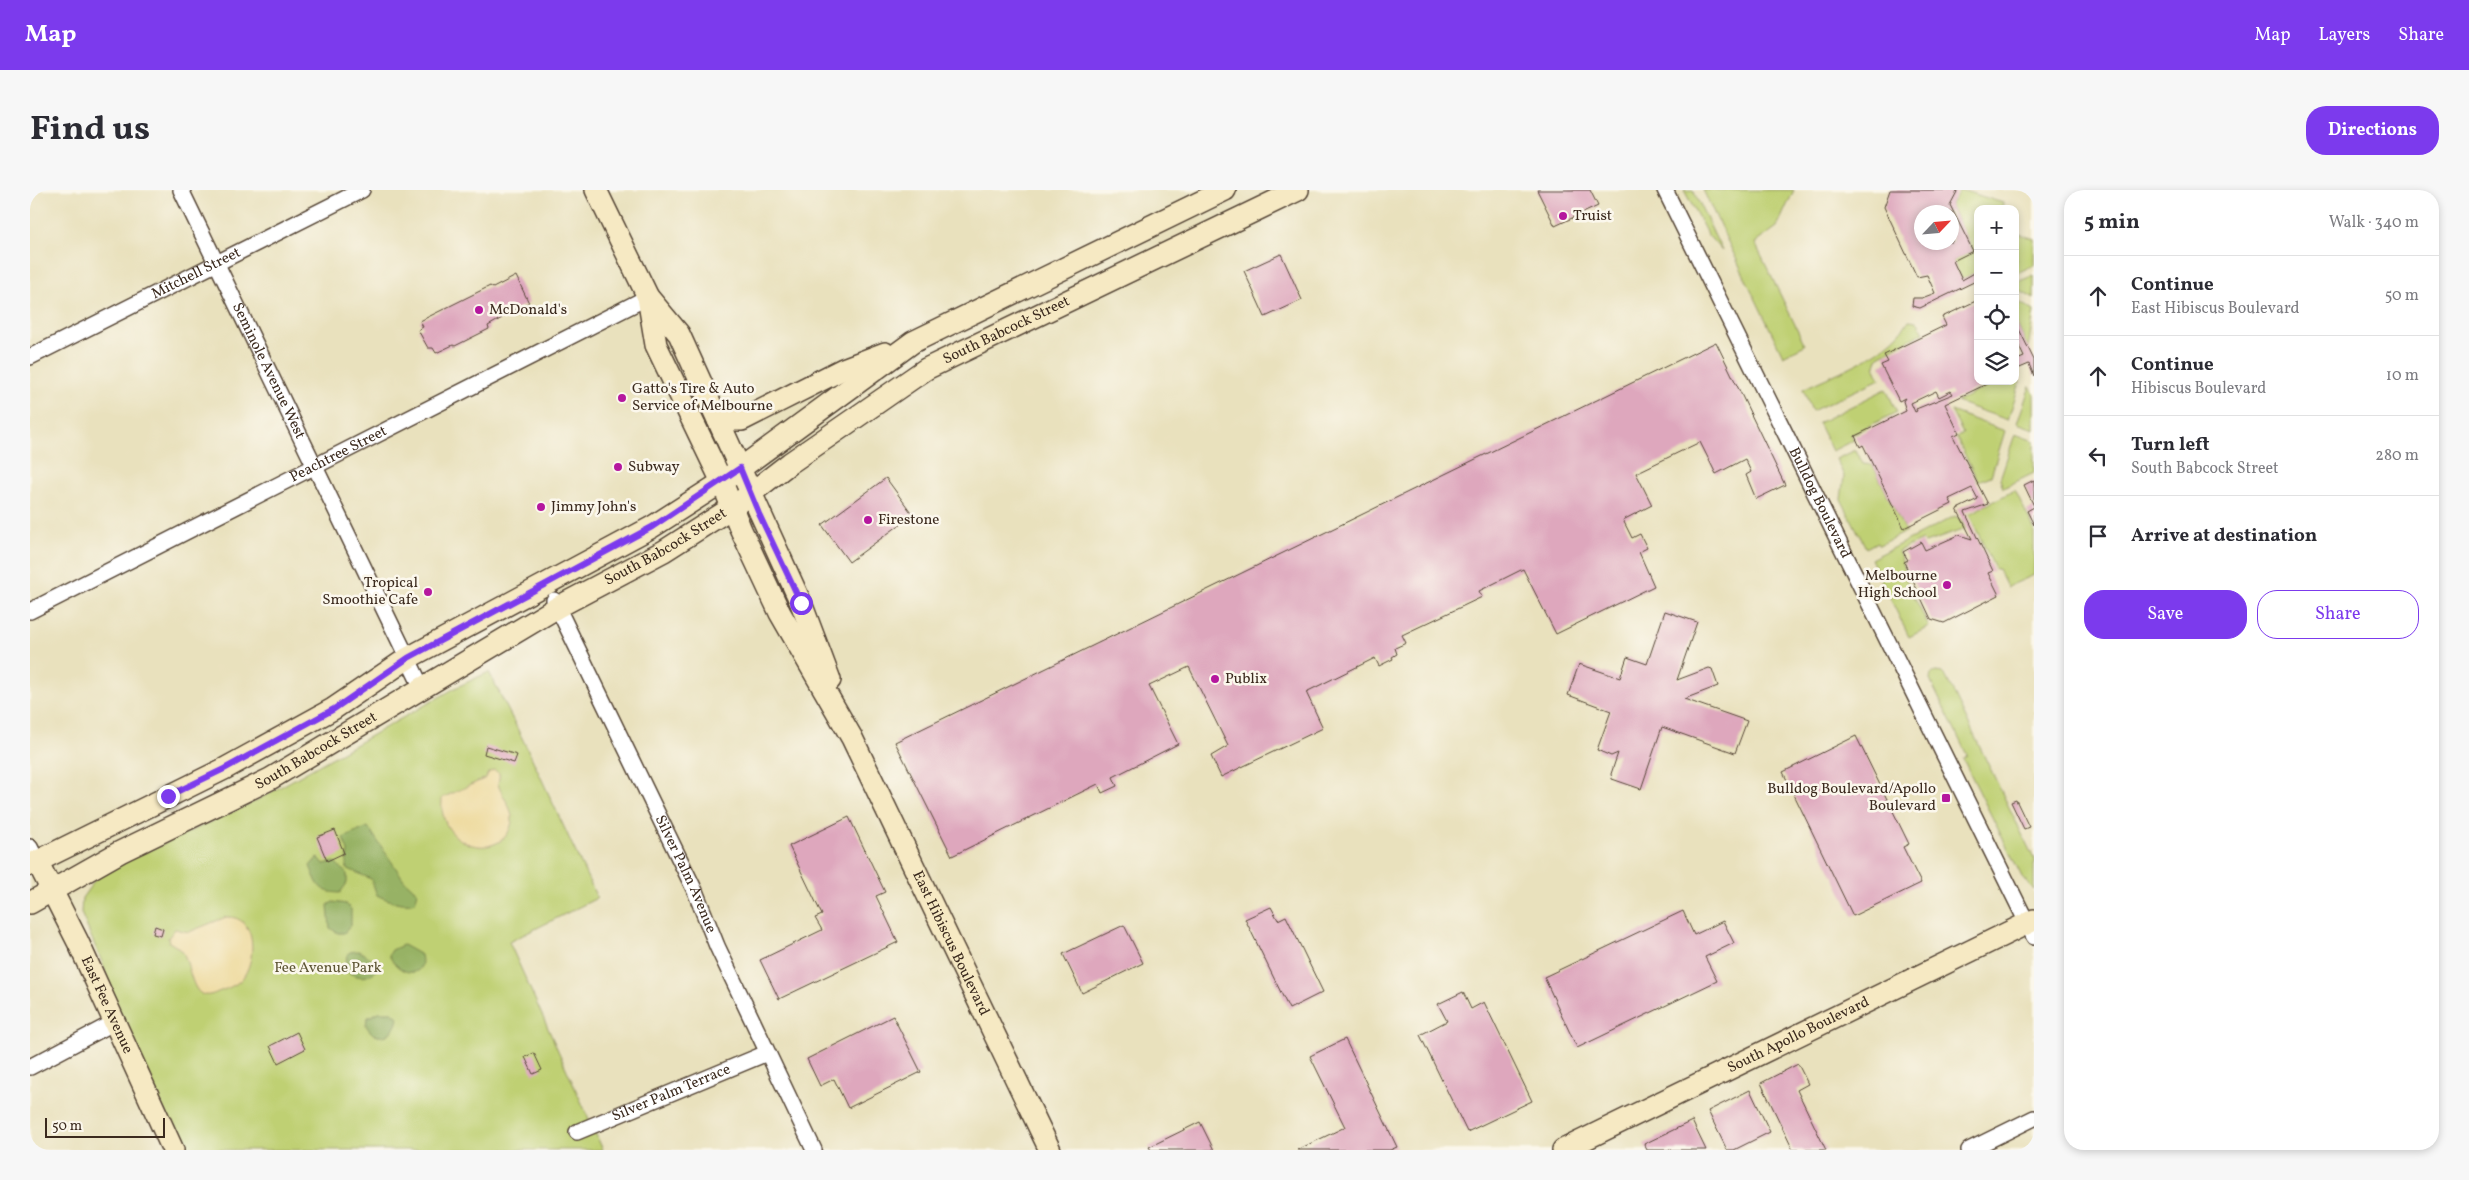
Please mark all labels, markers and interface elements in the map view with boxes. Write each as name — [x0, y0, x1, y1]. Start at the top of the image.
text: Map — [25, 18, 76, 52]
text: Map — [2254, 23, 2290, 48]
text: Layers — [2318, 23, 2370, 48]
text: Share — [2398, 23, 2444, 48]
text: Find us — [30, 106, 150, 154]
button: Directions — [2306, 106, 2439, 155]
north arrow — [1914, 205, 1959, 250]
map controls — [1974, 205, 2019, 385]
button: + — [1974, 205, 2019, 250]
place label: Truist — [1573, 206, 1612, 227]
text: 5 min — [2084, 208, 2140, 237]
marker: Truist — [1557, 210, 1569, 222]
text: Walk · 340 m — [2329, 212, 2419, 234]
street label: Mitchell Street — [148, 242, 244, 305]
button: − — [1974, 250, 2019, 295]
text: Continue — [2131, 272, 2214, 298]
icon: ahead — [2084, 282, 2112, 310]
text: 50 m — [2385, 285, 2419, 307]
street label: South Babcock Street — [939, 291, 1073, 370]
button: locate — [1974, 295, 2019, 340]
text: East Hibiscus Boulevard — [2131, 298, 2300, 320]
street label: Seminole Avenue West — [227, 299, 310, 443]
place label: McDonald's — [489, 300, 567, 321]
marker: McDonald's — [473, 304, 485, 316]
button: layers — [1974, 340, 2019, 385]
text: Continue — [2131, 352, 2214, 378]
icon: ahead — [2084, 362, 2112, 390]
text: 10 m — [2386, 365, 2419, 387]
text: Hibiscus Boulevard — [2131, 378, 2266, 400]
place label: Gatto's Tire & Auto Service of Melbourne — [632, 379, 773, 417]
marker: Gatto's Tire & Auto Service of Melbourne — [616, 392, 628, 404]
street label: Peachtree Street — [286, 421, 391, 488]
text: Turn left — [2131, 432, 2210, 458]
icon: left — [2084, 442, 2112, 470]
street label: Bulldog Boulevard — [1783, 444, 1856, 562]
text: 280 m — [2375, 445, 2419, 467]
place label: Subway — [628, 457, 680, 478]
text: South Babcock Street — [2131, 458, 2279, 480]
marker: Subway — [612, 461, 624, 473]
place label: Jimmy John's — [551, 497, 636, 518]
marker: Jimmy John's — [535, 501, 547, 513]
street label: South Babcock Street — [601, 503, 731, 591]
place label: Firestone — [878, 510, 939, 531]
marker: Firestone — [862, 514, 874, 526]
icon: arrive — [2084, 522, 2112, 550]
text: Arrive at destination — [2131, 523, 2317, 549]
place label: Melbourne High School — [1858, 566, 1937, 604]
place label: Tropical Smoothie Cafe — [322, 573, 418, 611]
marker: Melbourne High School — [1941, 579, 1953, 591]
marker: Tropical Smoothie Cafe — [422, 586, 434, 598]
button: Save — [2084, 590, 2247, 639]
button: Share — [2257, 590, 2419, 639]
route start — [790, 592, 813, 615]
place label: Publix — [1225, 669, 1267, 690]
marker: Publix — [1209, 673, 1221, 685]
street label: South Babcock Street — [251, 707, 381, 795]
place label: Bulldog Boulevard/Apollo Boulevard — [1767, 779, 1936, 817]
route end — [157, 785, 180, 808]
marker: Bulldog Boulevard/Apollo Boulevard — [1940, 792, 1952, 804]
street label: Silver Palm Avenue — [649, 812, 721, 936]
street label: East Hibiscus Boulevard — [907, 867, 994, 1019]
street label: East Fee Avenue — [75, 953, 138, 1057]
park label: Fee Avenue Park — [274, 958, 382, 979]
street label: South Apollo Boulevard — [1724, 991, 1873, 1079]
street label: Silver Palm Terrace — [609, 1059, 734, 1127]
scale bar — [45, 1115, 165, 1138]
text: 50 m — [52, 1117, 82, 1136]

